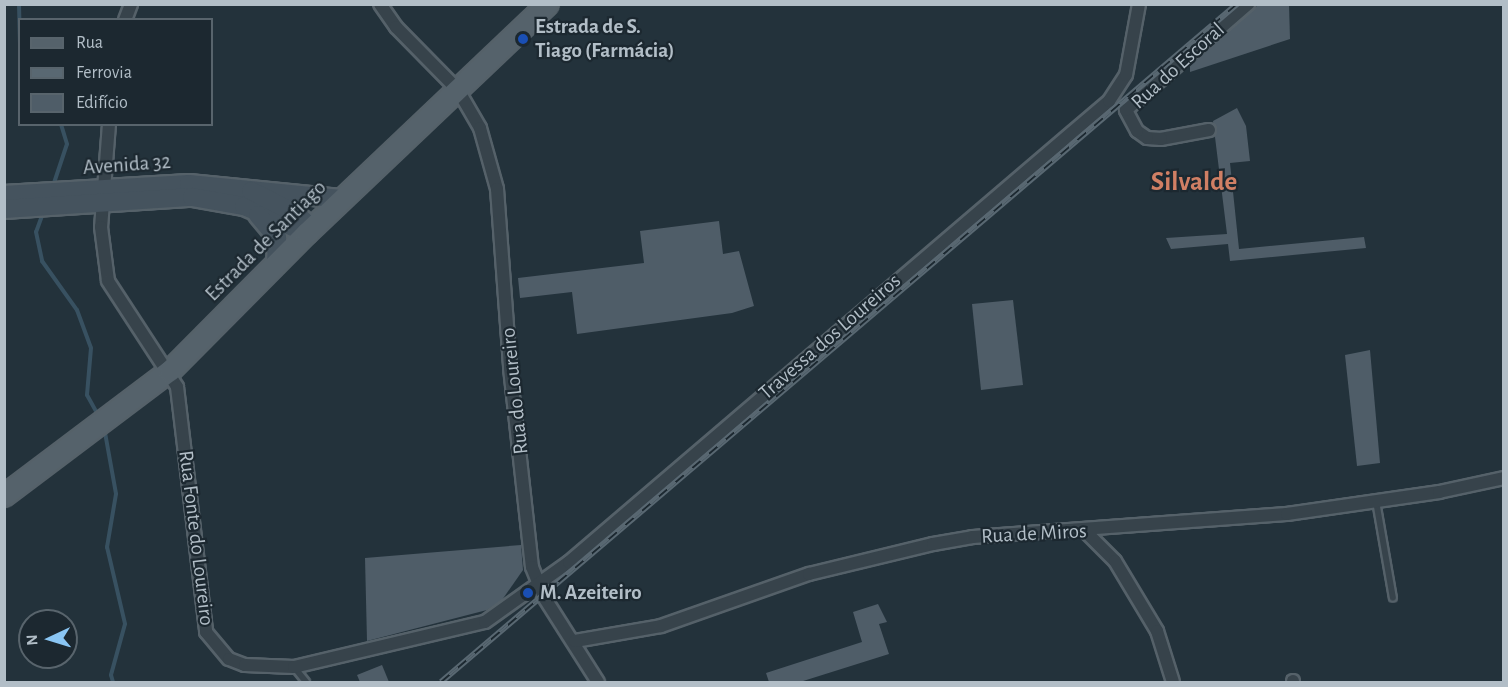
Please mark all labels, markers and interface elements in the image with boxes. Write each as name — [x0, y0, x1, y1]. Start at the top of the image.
place label: Estrada de S. Tiago (Farmácia) — [535, 14, 675, 64]
street label: Rua do Escoral — [1126, 17, 1230, 115]
legend — [18, 18, 213, 126]
marker: Estrada de S. Tiago (Farmácia) — [516, 32, 530, 46]
text: Rua — [76, 34, 103, 52]
text: Ferrovia — [76, 64, 132, 82]
text: Edifício — [76, 94, 128, 112]
street label: Avenida 32 — [82, 149, 172, 181]
district label: Silvalde — [1151, 166, 1237, 198]
street label: Estrada de Santiago — [200, 175, 332, 307]
street label: Travessa dos Loureiros — [754, 268, 906, 406]
street label: Rua do Loureiro — [496, 326, 534, 456]
street label: Rua Fonte do Loureiro — [173, 449, 219, 627]
street label: Rua de Miros — [981, 519, 1087, 549]
place label: M. Azeiteiro — [540, 580, 642, 606]
marker: M. Azeiteiro — [521, 586, 535, 600]
north arrow — [18, 609, 78, 669]
text: N — [24, 634, 40, 646]

